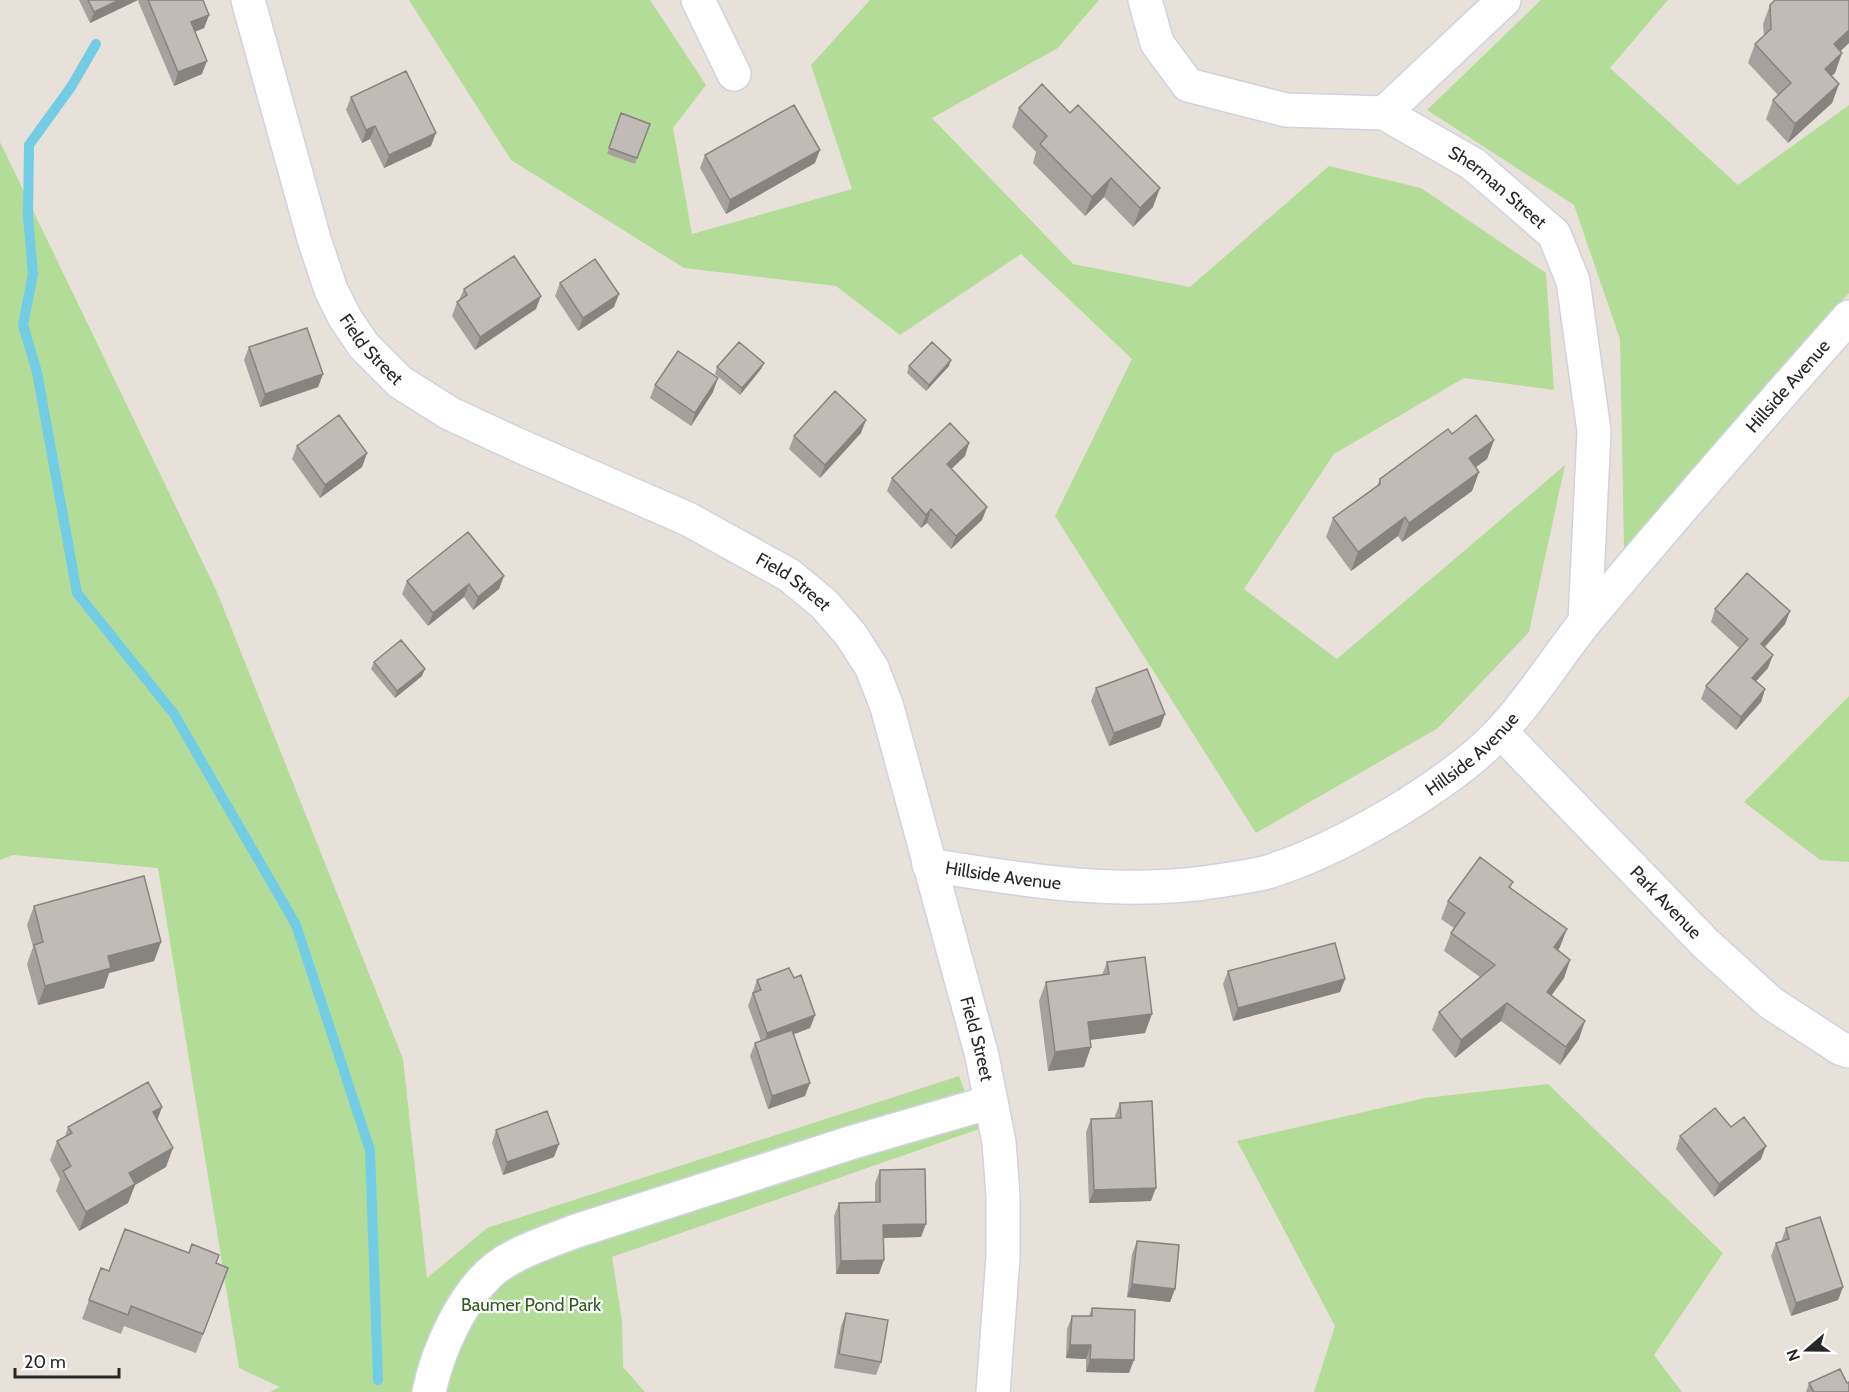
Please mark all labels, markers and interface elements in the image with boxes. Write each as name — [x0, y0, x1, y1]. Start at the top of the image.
street label: Sherman Street — [1444, 141, 1551, 233]
street label: Field Street — [335, 310, 408, 390]
street label: Hillside Avenue — [1741, 335, 1835, 437]
street label: Field Street — [752, 548, 836, 615]
street label: Hillside Avenue — [1421, 708, 1523, 801]
street label: Hillside Avenue — [944, 857, 1062, 895]
street label: Park Avenue — [1625, 861, 1706, 944]
street label: Field Street — [955, 994, 998, 1083]
park label: Baumer Pond Park — [461, 1294, 602, 1316]
north arrow — [1777, 1320, 1837, 1380]
scale bar — [15, 1341, 118, 1379]
text: N — [1783, 1346, 1804, 1364]
text: 20 m — [24, 1351, 66, 1373]

